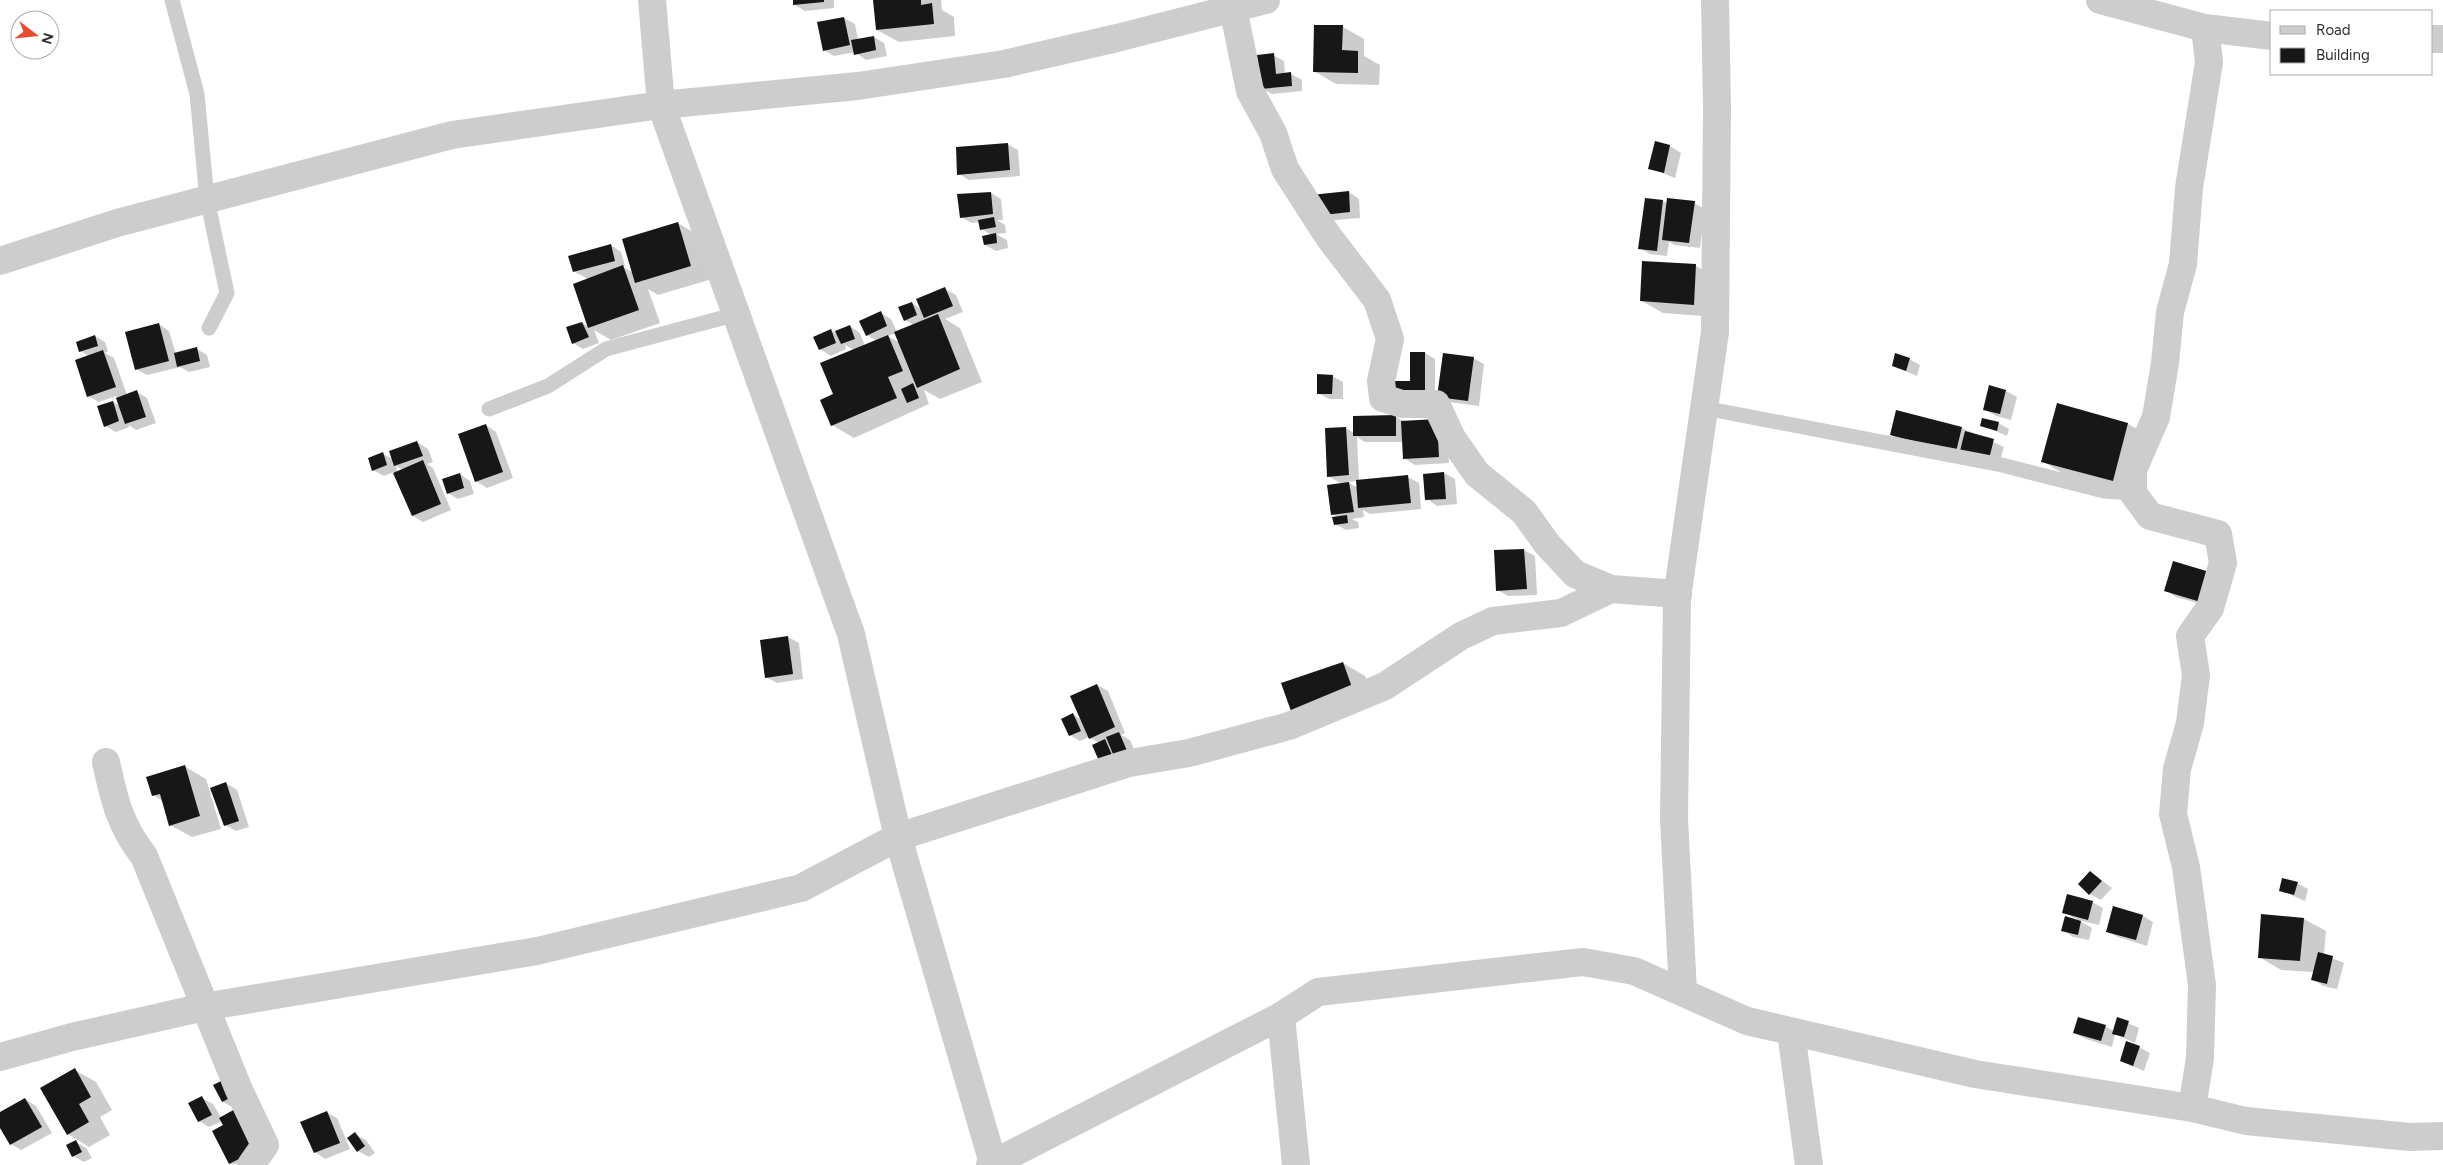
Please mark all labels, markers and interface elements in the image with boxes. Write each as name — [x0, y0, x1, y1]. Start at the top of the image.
north arrow — [10, 10, 60, 60]
legend — [2270, 10, 2433, 75]
text: Road — [2316, 21, 2351, 39]
text: N — [37, 31, 57, 46]
text: Building — [2316, 46, 2370, 64]

